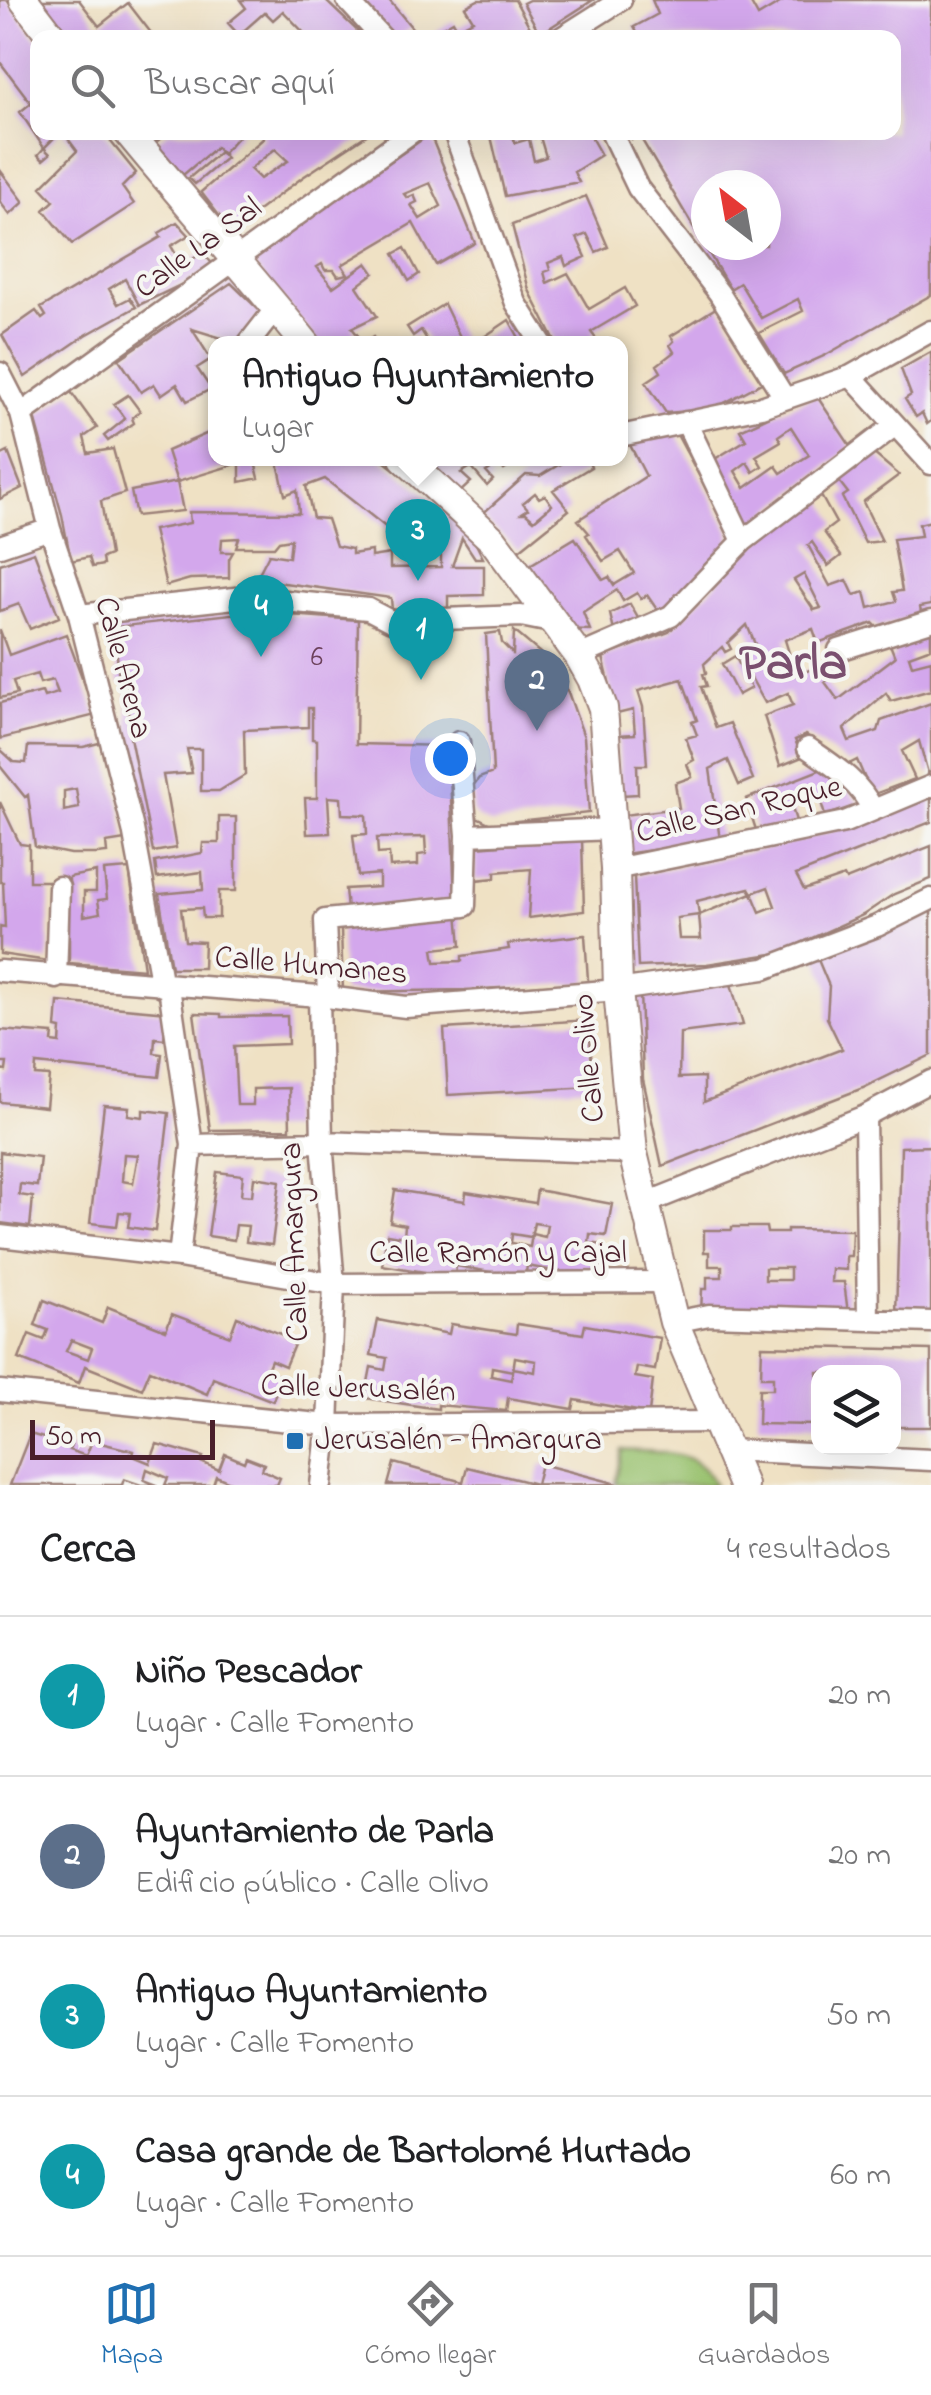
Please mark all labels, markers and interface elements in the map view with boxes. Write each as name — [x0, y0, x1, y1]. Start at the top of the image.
search box — [30, 30, 901, 140]
text: Buscar aquí — [145, 57, 335, 113]
icon: search — [65, 58, 120, 113]
north arrow — [691, 170, 781, 260]
street label: Calle La Sal — [125, 186, 273, 312]
popup — [208, 336, 628, 466]
text: Antiguo Ayuntamiento — [242, 350, 594, 406]
text: Lugar — [242, 406, 313, 453]
pin: 3 — [386, 498, 450, 581]
pin: 4 — [228, 574, 294, 657]
street label: Calle Arena — [81, 592, 163, 744]
pin: 1 — [388, 598, 454, 680]
district label: Parla — [739, 628, 847, 703]
house number: 6 — [311, 638, 323, 679]
pin: 2 — [504, 648, 570, 731]
your location — [425, 733, 476, 784]
street label: Calle San Roque — [632, 764, 847, 857]
street label: Calle Humanes — [213, 935, 409, 999]
street label: Calle Olivo — [561, 992, 619, 1124]
street label: Calle Amargura — [269, 1141, 323, 1343]
street label: Calle Ramón y Cajal — [369, 1231, 627, 1278]
street label: Calle Jerusalén — [260, 1363, 456, 1417]
map controls — [811, 1365, 901, 1455]
button: layers — [811, 1365, 901, 1455]
scale bar — [30, 1415, 215, 1460]
text: 50 m — [45, 1417, 102, 1458]
place label: Jerusalén - Amargura — [315, 1418, 602, 1465]
marker: Jerusalén - Amargura — [284, 1430, 306, 1452]
text: Cerca — [40, 1520, 136, 1581]
text: 4 resultados — [727, 1527, 891, 1574]
text: Niño Pescador — [135, 1645, 362, 1701]
text: 1 — [67, 1673, 78, 1720]
text: 20 m — [828, 1673, 891, 1720]
text: Lugar · Calle Fomento — [135, 1701, 414, 1748]
text: Ayuntamiento de Parla — [135, 1805, 494, 1861]
text: 2 — [65, 1833, 80, 1880]
text: 20 m — [828, 1833, 891, 1880]
text: Edificio público · Calle Olivo — [135, 1861, 489, 1908]
text: Antiguo Ayuntamiento — [135, 1965, 488, 2021]
text: 3 — [66, 1993, 79, 2040]
text: 50 m — [826, 1993, 891, 2040]
text: Lugar · Calle Fomento — [135, 2021, 414, 2068]
text: Casa grande de Bartolomé Hurtado — [135, 2125, 691, 2181]
text: 4 — [66, 2153, 79, 2200]
text: 60 m — [830, 2153, 891, 2200]
text: Lugar · Calle Fomento — [135, 2181, 414, 2228]
tab: Mapa — [101, 2276, 163, 2377]
tab: Cómo llegar — [365, 2276, 496, 2377]
tab: Guardados — [698, 2276, 830, 2377]

